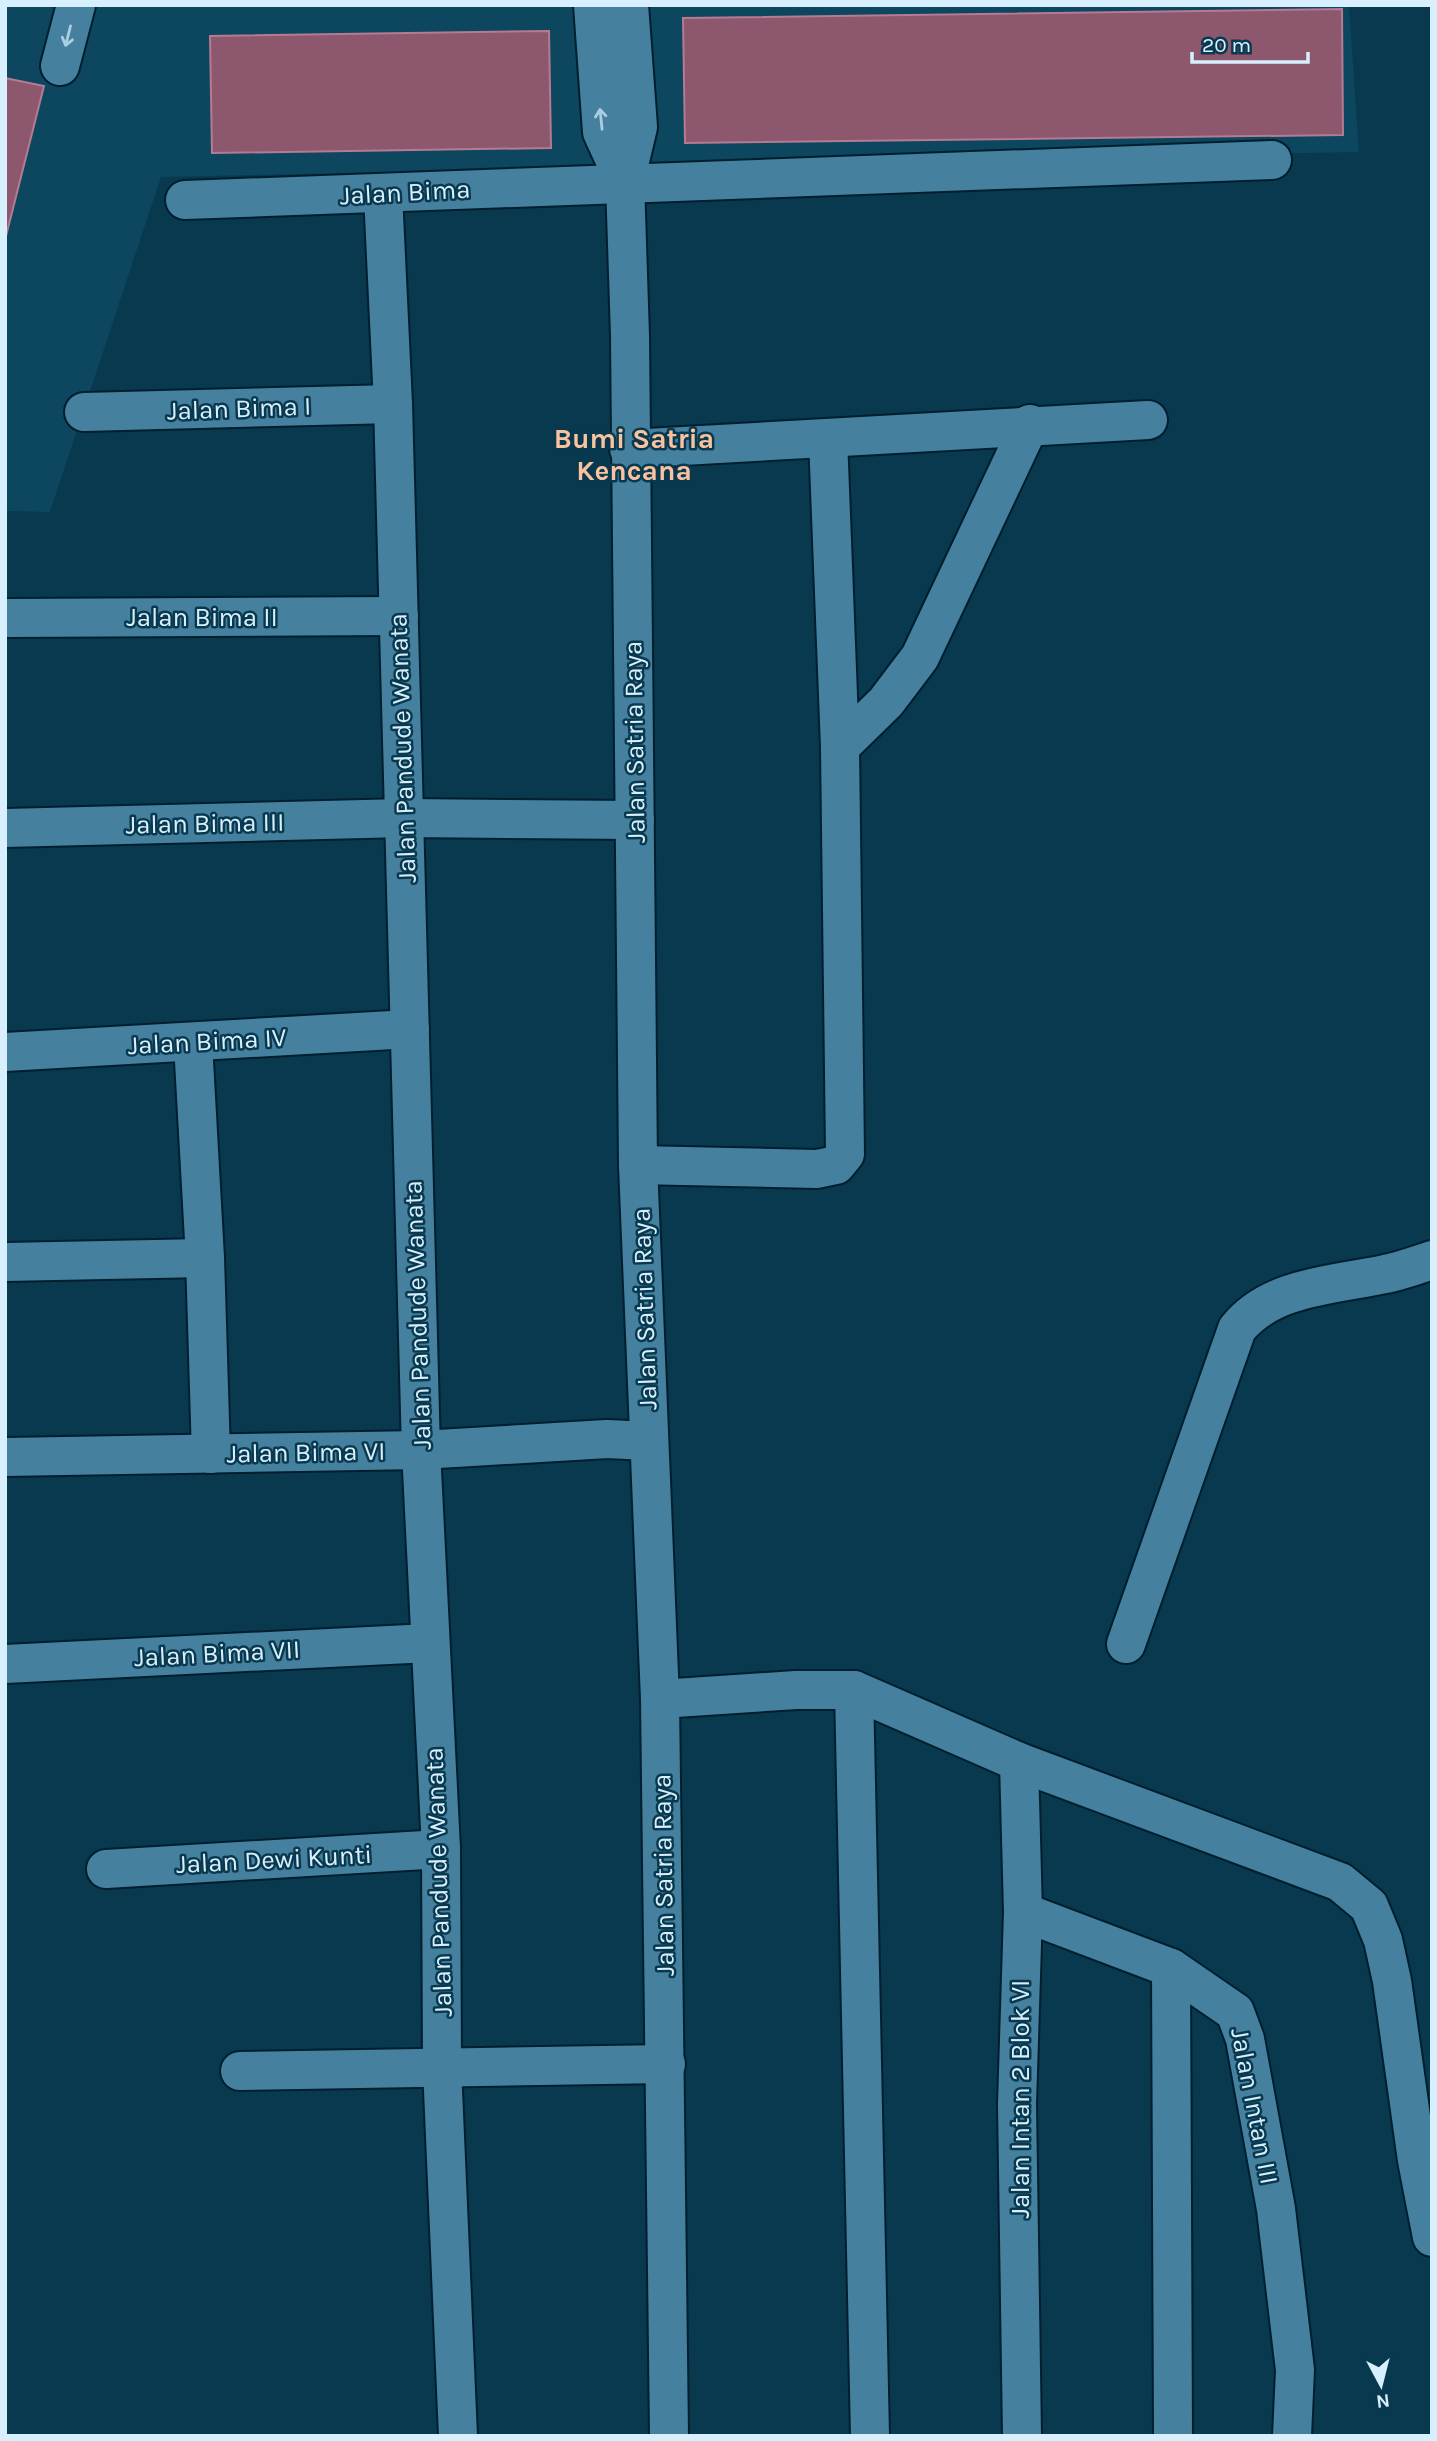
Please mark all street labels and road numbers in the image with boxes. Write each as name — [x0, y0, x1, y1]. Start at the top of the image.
street label: Jalan Bima — [339, 174, 471, 211]
street label: Jalan Bima I — [166, 390, 312, 427]
street label: Jalan Bima II — [126, 602, 278, 633]
street label: Jalan Pandude Wanata — [382, 613, 423, 883]
street label: Jalan Satria Raya — [617, 641, 652, 843]
street label: Jalan Bima III — [125, 807, 285, 840]
street label: Jalan Bima IV — [127, 1022, 288, 1061]
street label: Jalan Pandude Wanata — [397, 1180, 438, 1450]
street label: Jalan Satria Raya — [625, 1207, 664, 1411]
street label: Jalan Bima VI — [226, 1436, 386, 1469]
street label: Jalan Bima VII — [133, 1634, 301, 1673]
street label: Jalan Pandude Wanata — [418, 1747, 459, 2017]
street label: Jalan Satria Raya — [646, 1774, 681, 1976]
street label: Jalan Dewi Kunti — [175, 1839, 373, 1880]
street label: Jalan Intan 2 Blok VI — [1005, 1980, 1036, 2218]
street label: Jalan Intan III — [1224, 2025, 1285, 2187]

